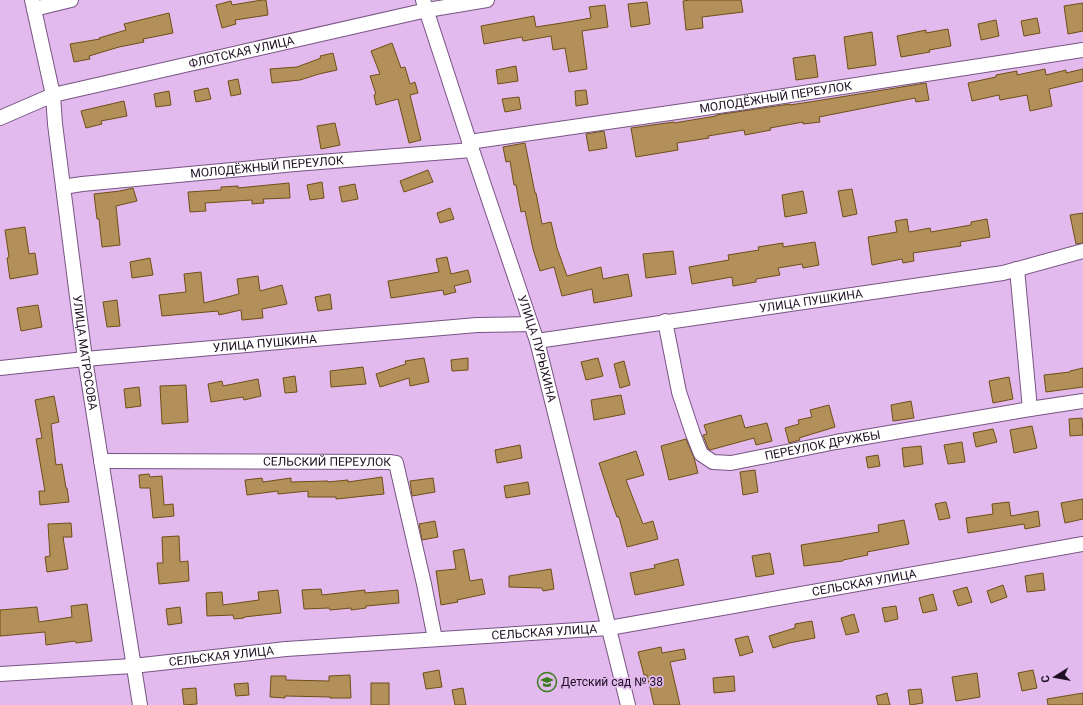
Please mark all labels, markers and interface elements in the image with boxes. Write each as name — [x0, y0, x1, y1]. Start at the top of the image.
street label: ФЛОТСКАЯ УЛИЦА — [187, 33, 296, 71]
street label: МОЛОДЁЖНЫЙ ПЕРЕУЛОК — [699, 79, 853, 116]
street label: МОЛОДЁЖНЫЙ ПЕРЕУЛОК — [190, 153, 344, 181]
street label: УЛИЦА ПУШКИНА — [759, 287, 864, 315]
street label: УЛИЦА ПУРЫХИНА — [515, 293, 559, 404]
street label: УЛИЦА МАТРОСОВА — [70, 294, 100, 411]
street label: УЛИЦА ПУШКИНА — [212, 332, 318, 355]
street label: ПЕРЕУЛОК ДРУЖБЫ — [764, 428, 882, 463]
street label: СЕЛЬСКИЙ ПЕРЕУЛОК — [263, 454, 391, 469]
street label: СЕЛЬСКАЯ УЛИЦА — [811, 567, 918, 599]
street label: СЕЛЬСКАЯ УЛИЦА — [491, 622, 598, 643]
street label: СЕЛЬСКАЯ УЛИЦА — [168, 643, 275, 669]
north arrow — [1035, 657, 1075, 697]
school or university icon: Детский сад № 38 — [536, 671, 558, 693]
text: С — [1039, 674, 1053, 684]
place label: Детский сад № 38 — [561, 675, 663, 689]

